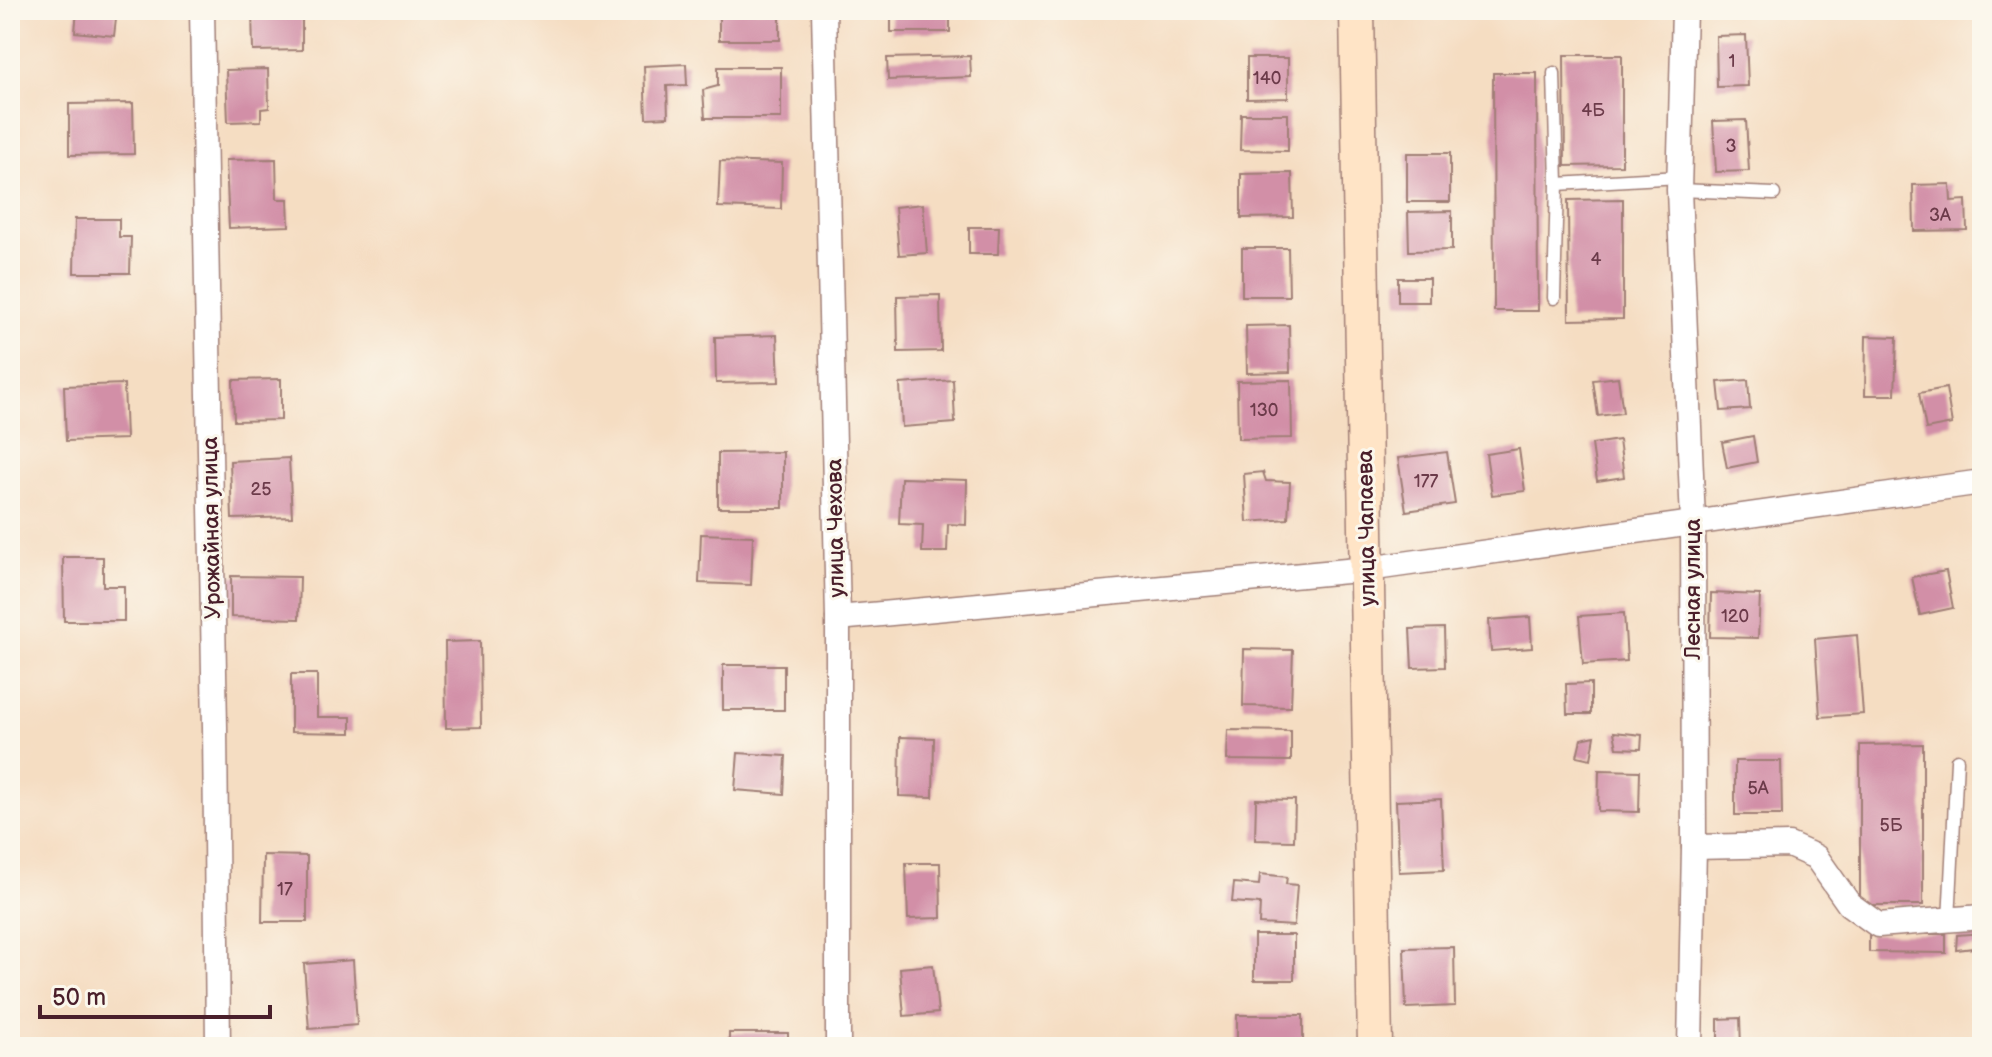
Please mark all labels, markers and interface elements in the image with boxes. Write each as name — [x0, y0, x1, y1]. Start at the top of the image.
house number: 1 — [1729, 51, 1735, 72]
house number: 140 — [1253, 68, 1281, 89]
house number: 4Б — [1581, 100, 1605, 121]
house number: 3 — [1725, 136, 1737, 157]
house number: 3А — [1929, 205, 1951, 226]
house number: 4 — [1591, 249, 1602, 270]
house number: 130 — [1250, 400, 1278, 421]
street label: Урожайная улица — [197, 436, 227, 620]
street label: улица Чапаева — [1352, 449, 1382, 607]
street label: улица Чехова — [821, 458, 851, 598]
house number: 177 — [1414, 471, 1438, 492]
house number: 25 — [251, 479, 271, 500]
street label: Лесная улица — [1680, 518, 1707, 661]
house number: 120 — [1721, 606, 1749, 627]
house number: 5А — [1747, 778, 1769, 799]
house number: 5Б — [1880, 815, 1903, 836]
house number: 17 — [277, 879, 293, 900]
scale bar — [40, 969, 270, 1019]
text: 50 m — [52, 983, 106, 1012]

